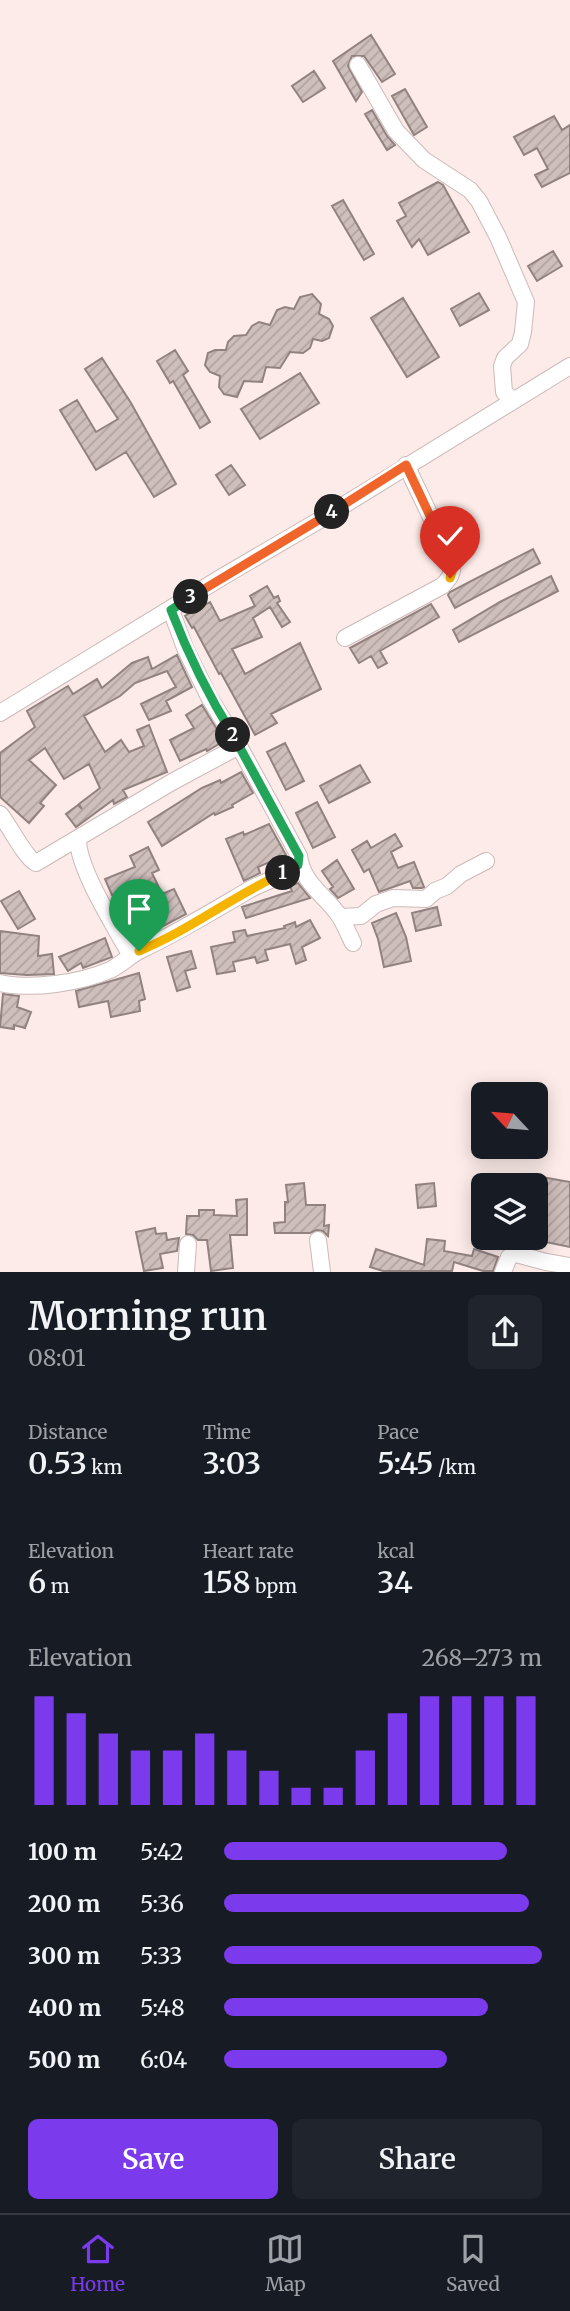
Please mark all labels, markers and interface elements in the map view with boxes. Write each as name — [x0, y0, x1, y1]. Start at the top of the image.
pin: 4 — [314, 494, 350, 530]
text: 4 — [325, 499, 338, 523]
pin — [420, 506, 480, 578]
icon: check — [431, 517, 469, 555]
pin: 3 — [174, 580, 208, 614]
text: 3 — [185, 584, 196, 608]
pin: 2 — [216, 718, 250, 752]
text: 2 — [227, 722, 238, 746]
pin: 1 — [266, 856, 300, 890]
text: 1 — [278, 860, 287, 884]
pin — [109, 879, 169, 951]
icon: arrive — [120, 890, 158, 928]
north arrow — [471, 1082, 548, 1158]
map controls — [471, 1082, 548, 1250]
button: layers — [471, 1173, 548, 1250]
text: Morning run — [28, 1293, 267, 1340]
button: share — [468, 1295, 542, 1369]
text: 08:01 — [28, 1343, 85, 1372]
text: Distance — [28, 1420, 107, 1444]
text: Time — [203, 1420, 251, 1444]
text: Pace — [377, 1420, 419, 1444]
text: 0.53 — [28, 1444, 87, 1482]
text: 3:03 — [203, 1444, 261, 1482]
text: 5:45 — [377, 1444, 433, 1482]
text: km — [87, 1455, 122, 1479]
text: /km — [433, 1455, 476, 1479]
text: Elevation — [28, 1539, 114, 1563]
text: Heart rate — [203, 1539, 294, 1563]
text: kcal — [377, 1539, 415, 1563]
text: 6 — [28, 1563, 46, 1601]
text: 158 — [203, 1563, 251, 1601]
text: 34 — [377, 1563, 413, 1601]
text: m — [46, 1574, 70, 1598]
text: bpm — [251, 1574, 297, 1598]
text: Elevation — [28, 1643, 132, 1672]
text: 268–273 m — [422, 1643, 542, 1672]
text: 100 m — [28, 1837, 97, 1866]
text: 5:42 — [140, 1837, 183, 1866]
text: 200 m — [28, 1889, 100, 1918]
text: 5:36 — [140, 1889, 184, 1918]
text: 300 m — [28, 1941, 100, 1970]
text: 5:33 — [140, 1941, 182, 1970]
text: 400 m — [28, 1993, 102, 2022]
text: 5:48 — [140, 1993, 185, 2022]
text: 500 m — [28, 2045, 100, 2074]
text: 6:04 — [140, 2045, 187, 2074]
button: Save — [28, 2119, 278, 2199]
button: Share — [292, 2119, 542, 2199]
tab: Home — [70, 2230, 125, 2296]
tab: Map — [265, 2230, 306, 2296]
tab: Saved — [446, 2230, 500, 2296]

